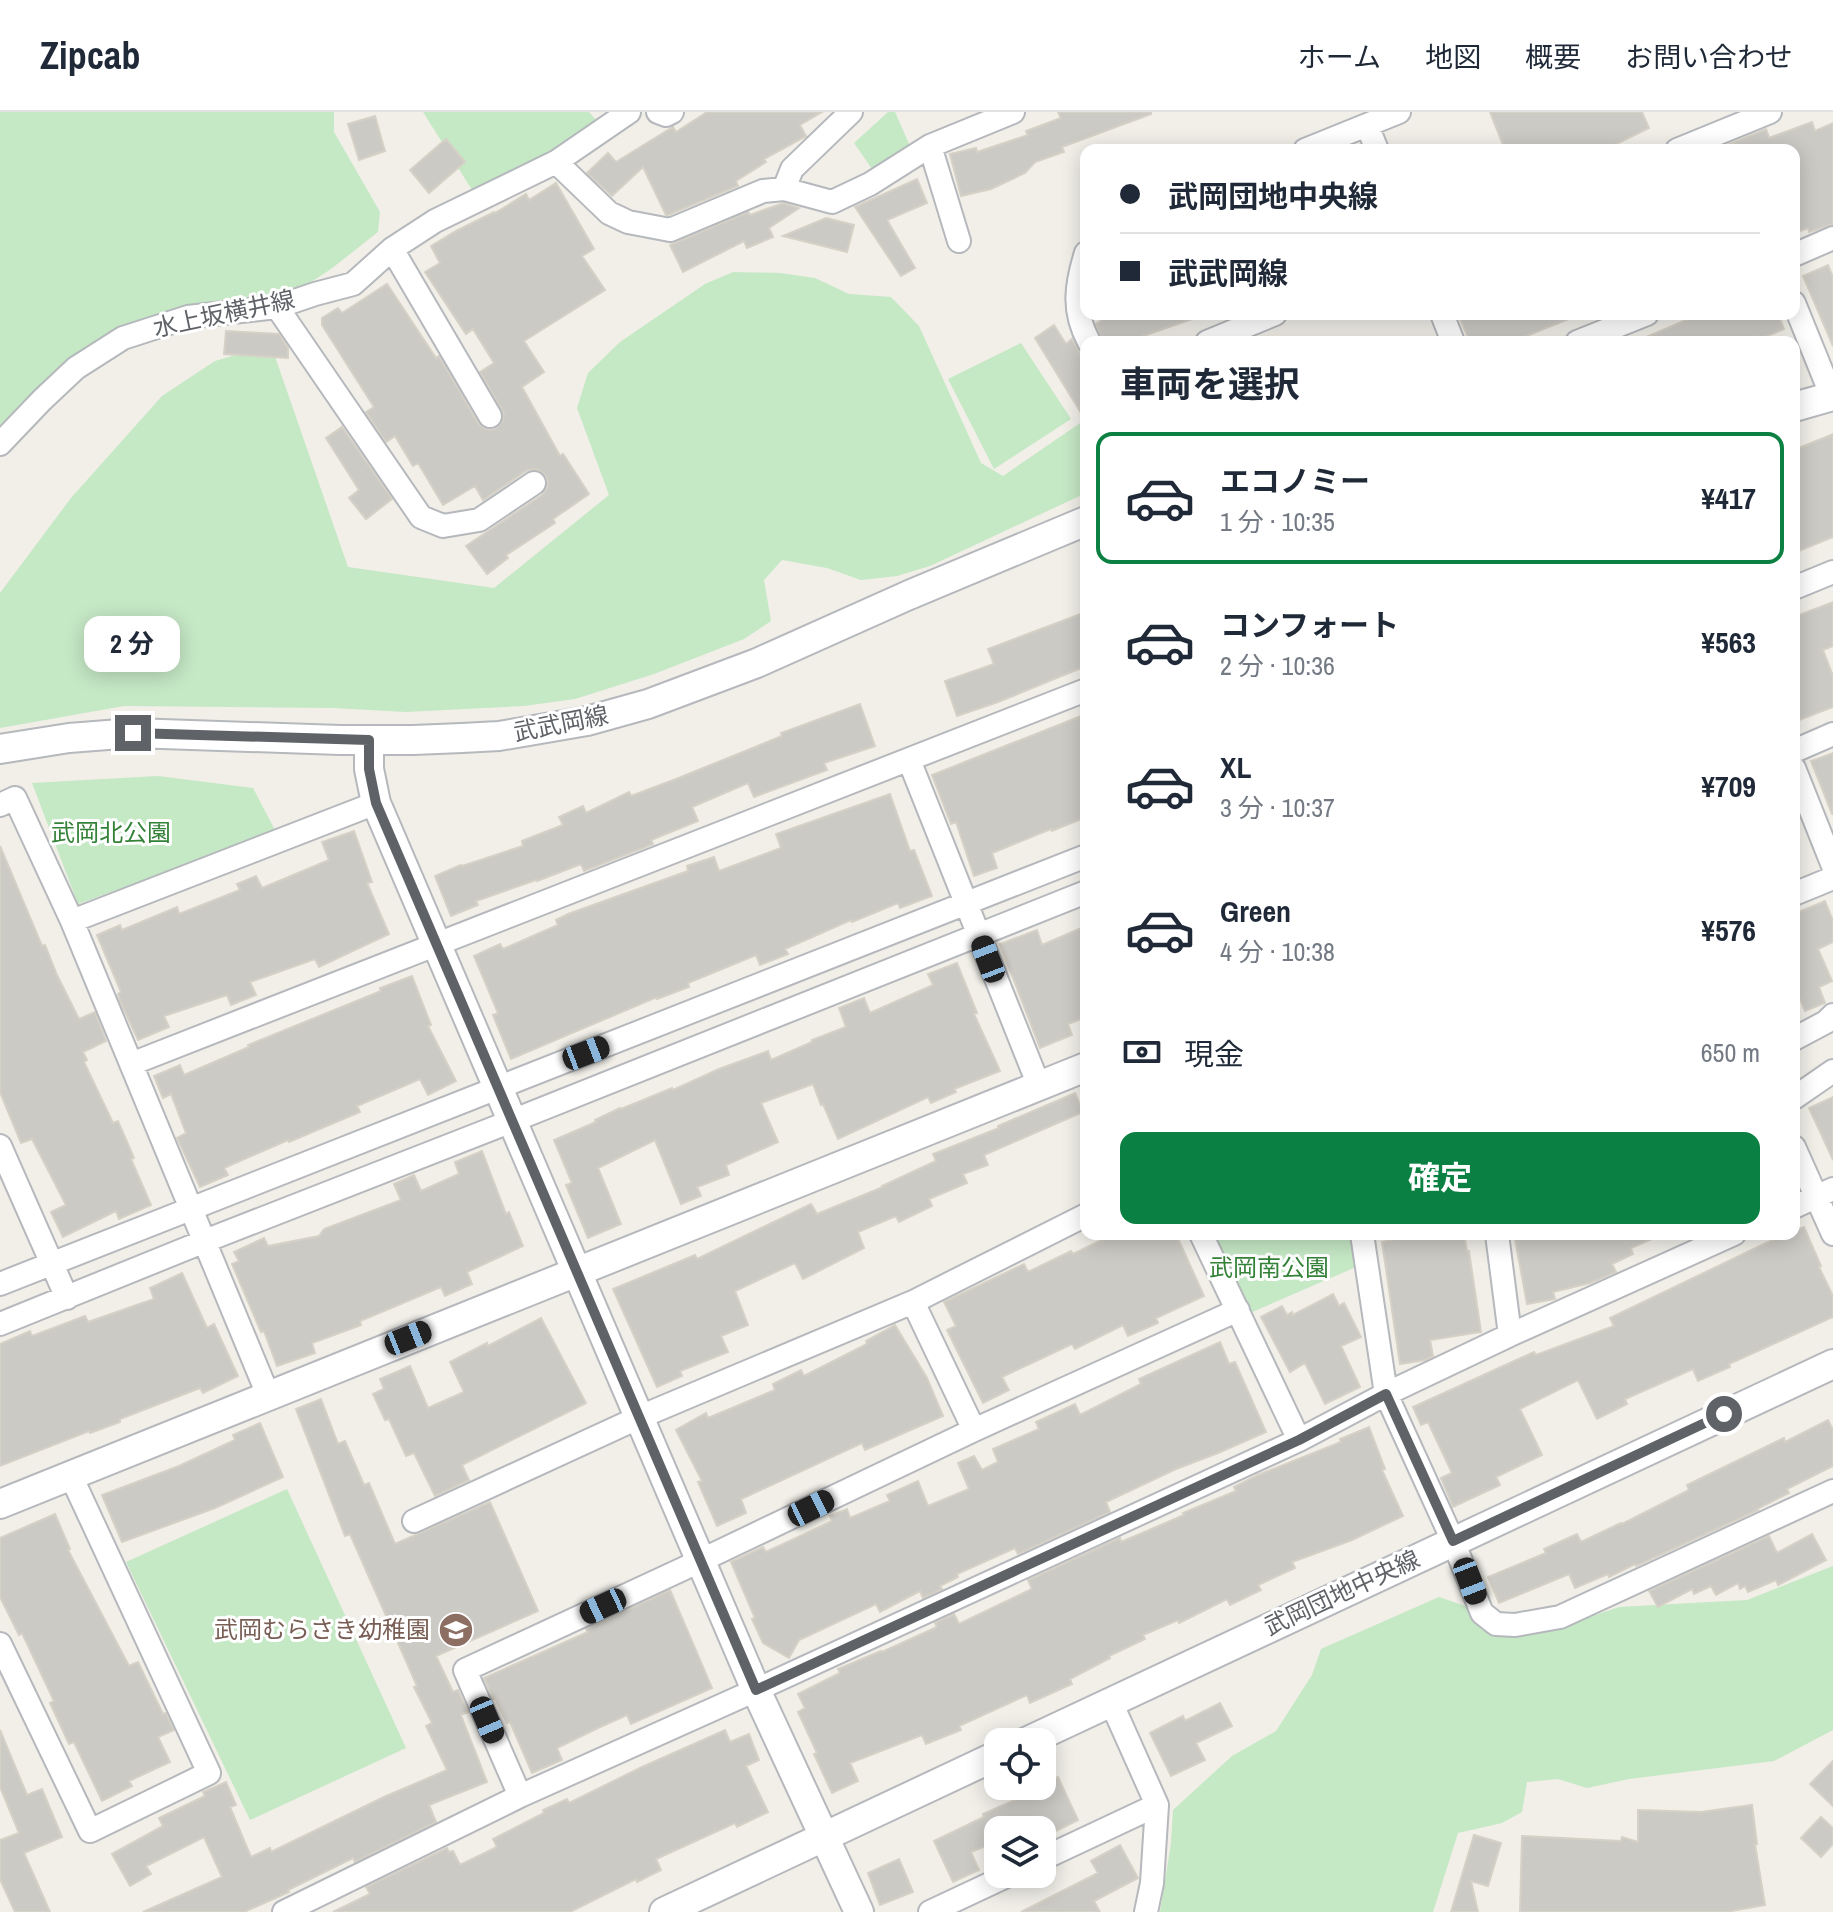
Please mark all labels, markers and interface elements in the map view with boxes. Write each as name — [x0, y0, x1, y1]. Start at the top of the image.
text: Zipcab — [40, 30, 140, 81]
text: ホーム — [1298, 38, 1381, 76]
text: 地図 — [1425, 38, 1481, 76]
text: 概要 — [1525, 38, 1581, 76]
text: お問い合わせ — [1625, 38, 1793, 76]
text: 武岡団地中央線 — [1168, 176, 1378, 216]
text: 武武岡線 — [1168, 253, 1288, 293]
street label: 水上坂横井線 — [150, 282, 298, 344]
text: 車両を選択 — [1120, 360, 1300, 408]
text: エコノミー — [1220, 461, 1370, 501]
icon: car — [1124, 462, 1196, 534]
text: ¥417 — [1701, 478, 1756, 518]
text: 1 分 · 10:35 — [1220, 504, 1335, 539]
text: コンフォート — [1220, 605, 1399, 645]
icon: car — [1124, 606, 1196, 678]
callout: 2 分 — [85, 617, 181, 673]
text: ¥563 — [1701, 622, 1756, 662]
text: 2 分 — [110, 626, 154, 661]
text: 2 分 · 10:36 — [1220, 648, 1335, 683]
street label: 武武岡線 — [511, 698, 611, 748]
route end — [115, 715, 151, 751]
text: XL — [1220, 747, 1251, 787]
icon: car — [1124, 750, 1196, 822]
text: ¥709 — [1701, 766, 1756, 806]
text: 3 分 · 10:37 — [1220, 790, 1335, 825]
park label: 武岡北公園 — [51, 816, 171, 848]
text: Green — [1220, 891, 1291, 931]
icon: car — [1124, 894, 1196, 966]
text: ¥576 — [1701, 910, 1756, 950]
car — [968, 932, 1008, 986]
text: 4 分 · 10:38 — [1220, 934, 1335, 969]
icon: cash — [1120, 1030, 1164, 1074]
car — [559, 1033, 613, 1073]
text: 現金 — [1184, 1034, 1244, 1074]
text: 650 m — [1701, 1035, 1760, 1070]
button: 確定 — [1120, 1132, 1760, 1224]
park label: 武岡南公園 — [1209, 1251, 1329, 1283]
car — [381, 1318, 435, 1358]
route start — [1706, 1396, 1742, 1432]
car — [784, 1487, 838, 1529]
street label: 武岡団地中央線 — [1259, 1542, 1424, 1642]
car — [1450, 1554, 1490, 1608]
car — [576, 1585, 630, 1627]
school or university icon: 武岡むらさき幼稚園 — [437, 1611, 475, 1649]
place label: 武岡むらさき幼稚園 — [214, 1613, 430, 1645]
car — [467, 1693, 507, 1747]
map controls — [984, 1728, 1056, 1888]
button: locate — [984, 1728, 1056, 1800]
button: layers — [984, 1816, 1056, 1888]

